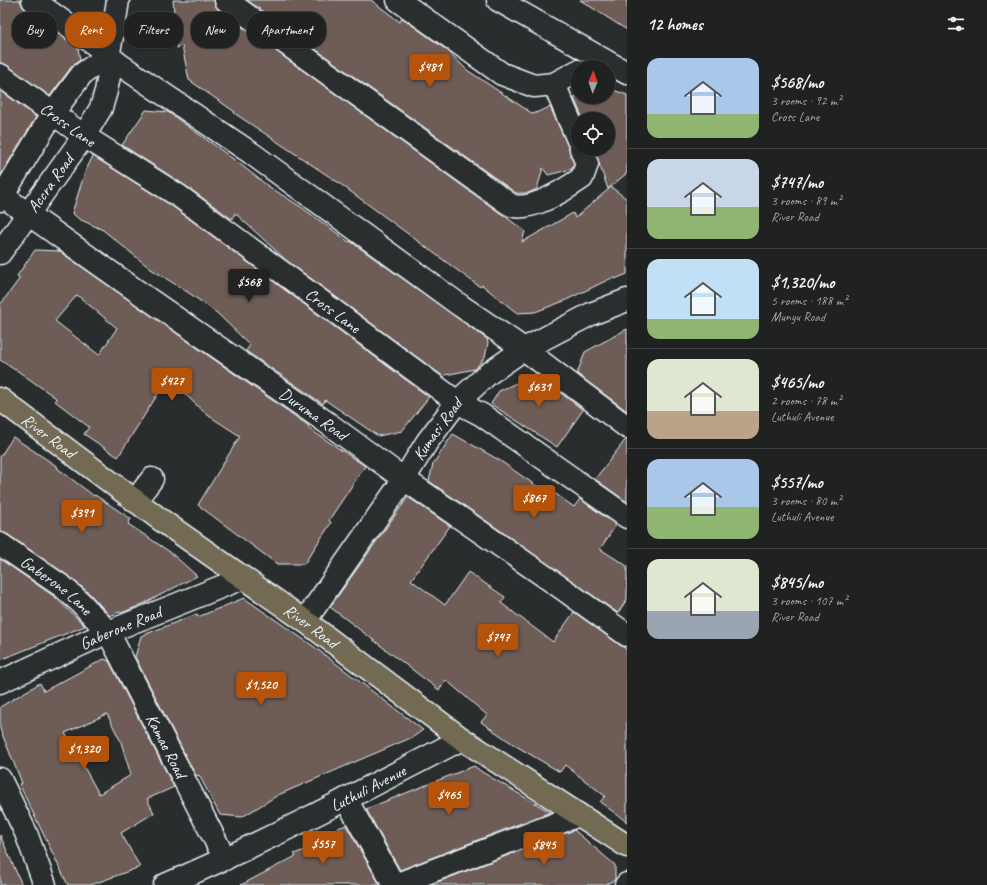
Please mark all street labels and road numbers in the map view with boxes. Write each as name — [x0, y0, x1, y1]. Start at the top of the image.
street label: Cross Lane — [36, 98, 101, 152]
street label: Accra Road — [23, 148, 80, 217]
street label: Cross Lane — [301, 283, 366, 339]
street label: Duruma Road — [275, 383, 354, 447]
street label: Kumasi Road — [408, 392, 469, 464]
street label: River Road — [17, 409, 82, 465]
street label: Gaberone Lane — [16, 551, 98, 621]
street label: River Road — [279, 599, 344, 655]
street label: Gaberone Road — [76, 601, 167, 655]
street label: Kamae Road — [141, 710, 192, 784]
street label: Luthuli Avenue — [327, 760, 411, 816]

